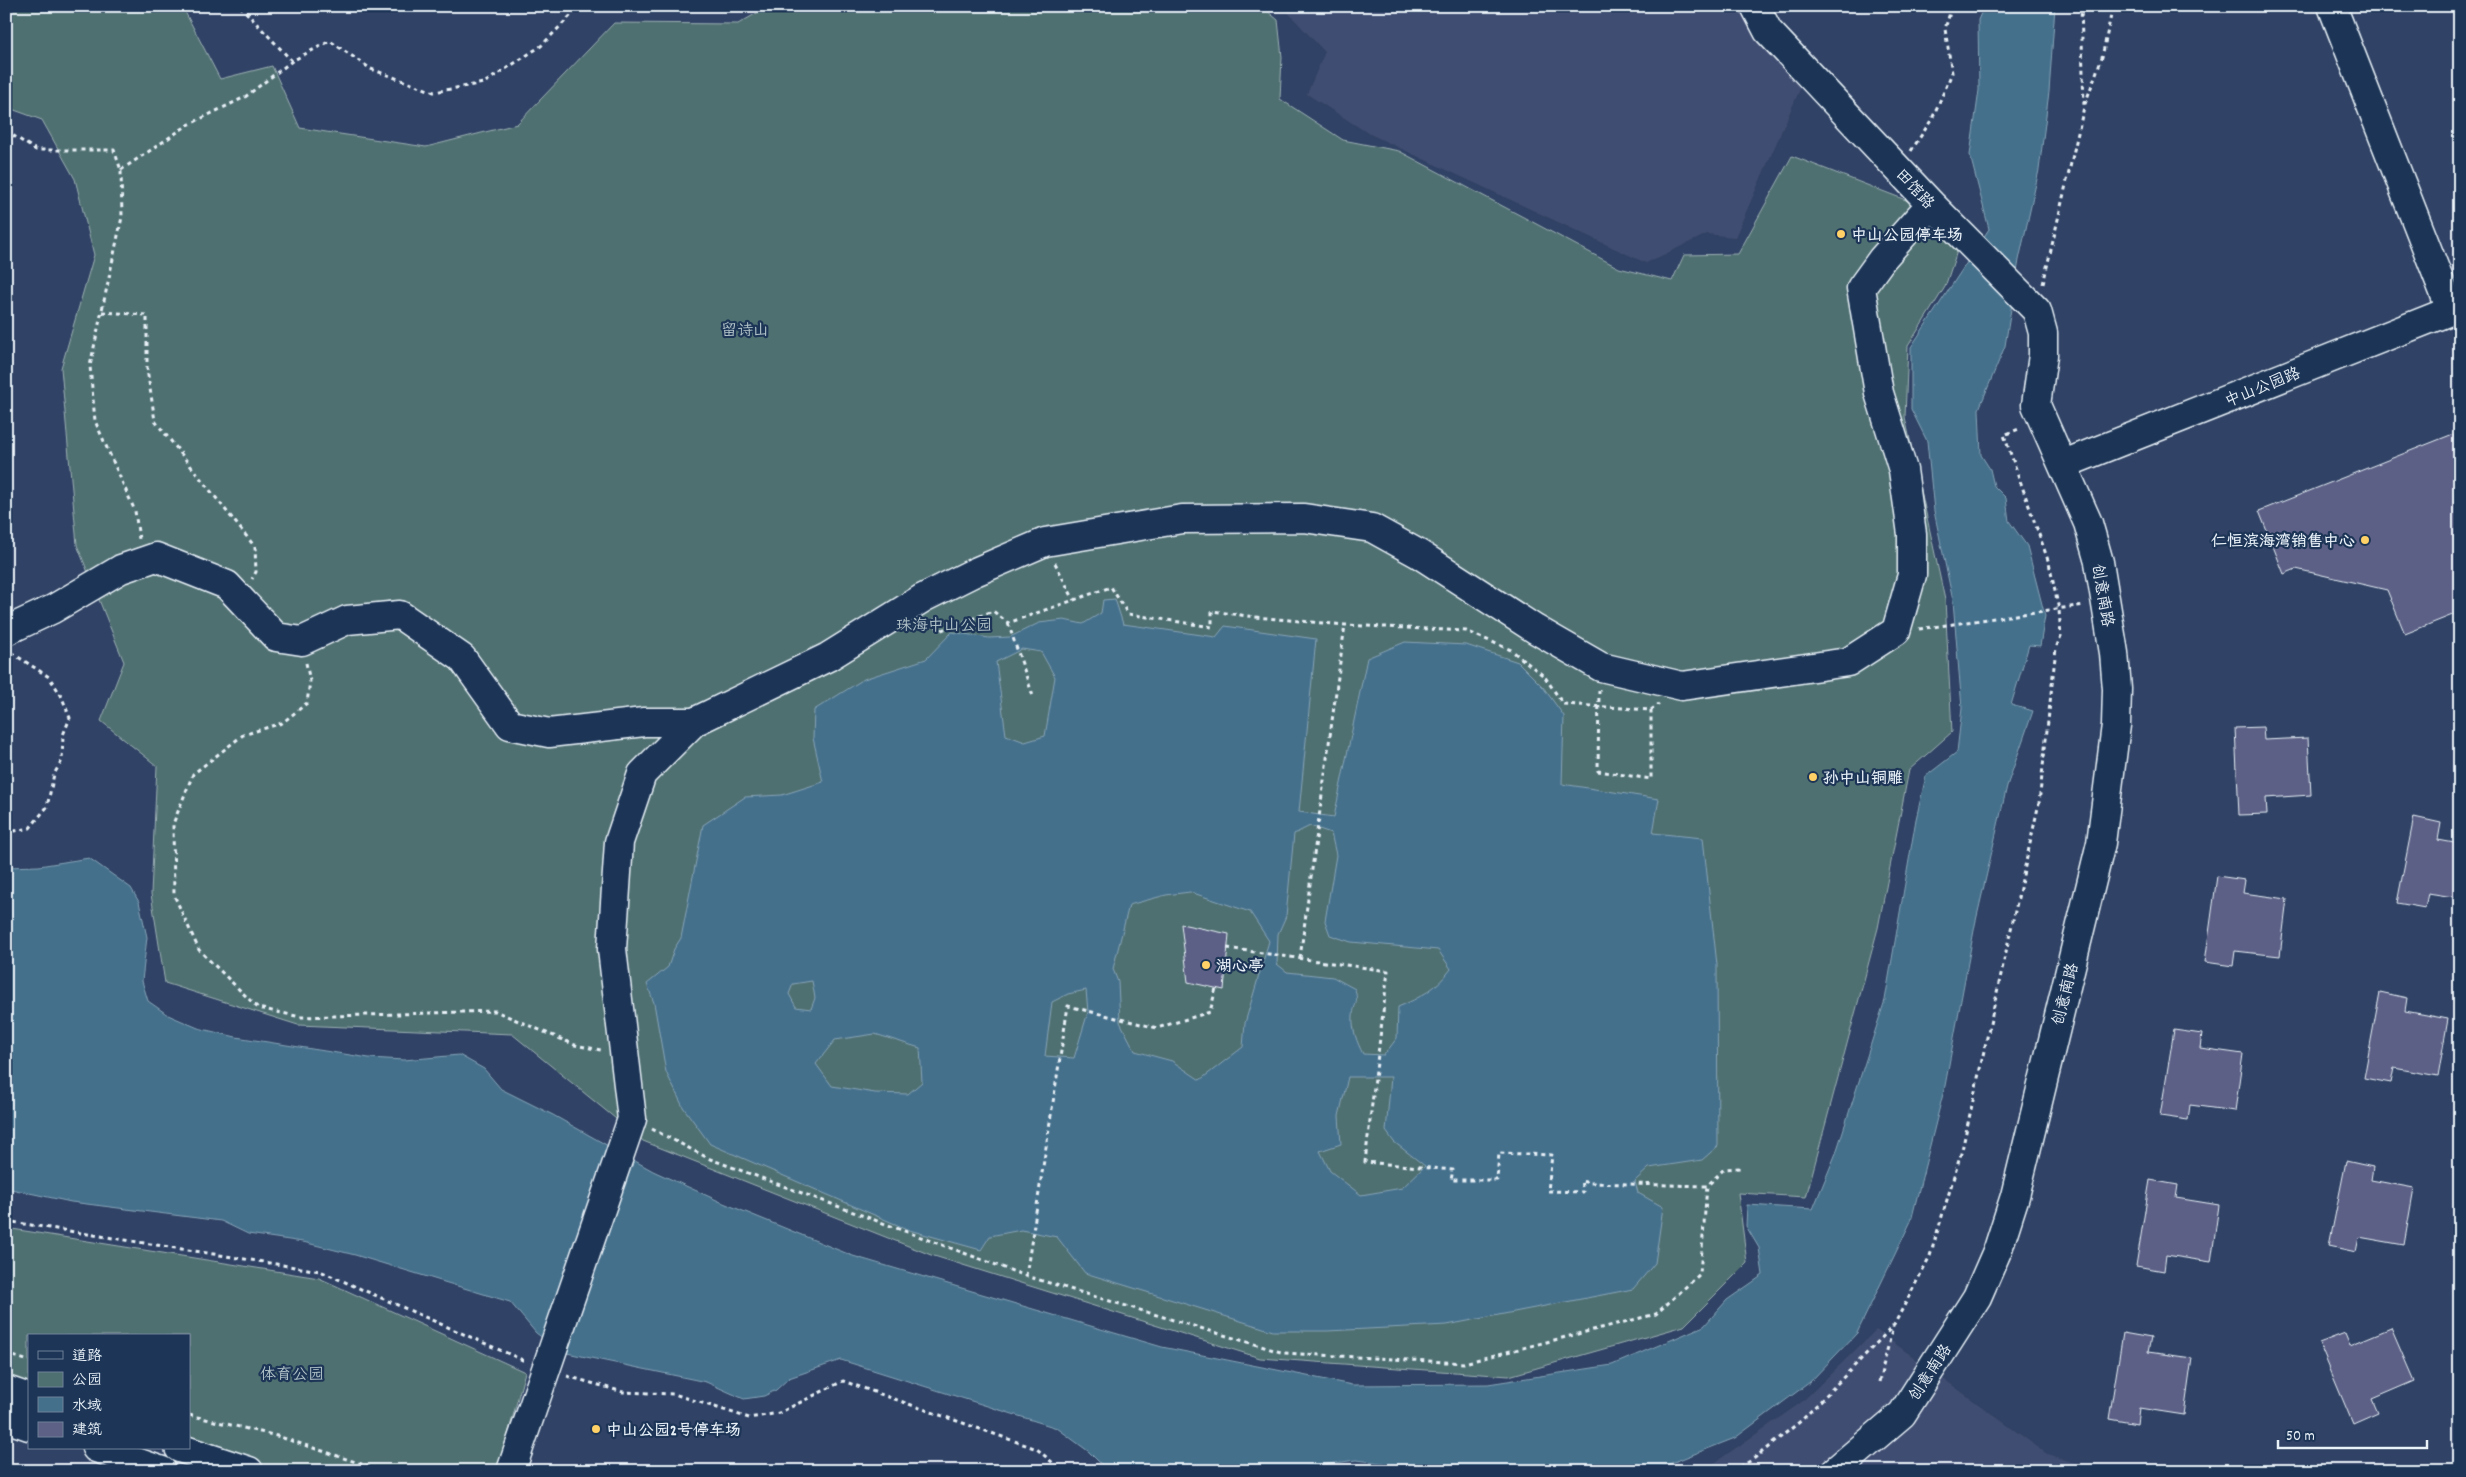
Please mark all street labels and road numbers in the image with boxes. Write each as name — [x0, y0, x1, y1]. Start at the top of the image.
street label: 田馆路 — [1889, 164, 1939, 215]
street label: 中山公园路 — [2222, 363, 2304, 414]
street label: 创意南路 — [2085, 562, 2118, 629]
street label: 创意南路 — [2048, 961, 2085, 1028]
street label: 创意南路 — [1904, 1340, 1958, 1406]

